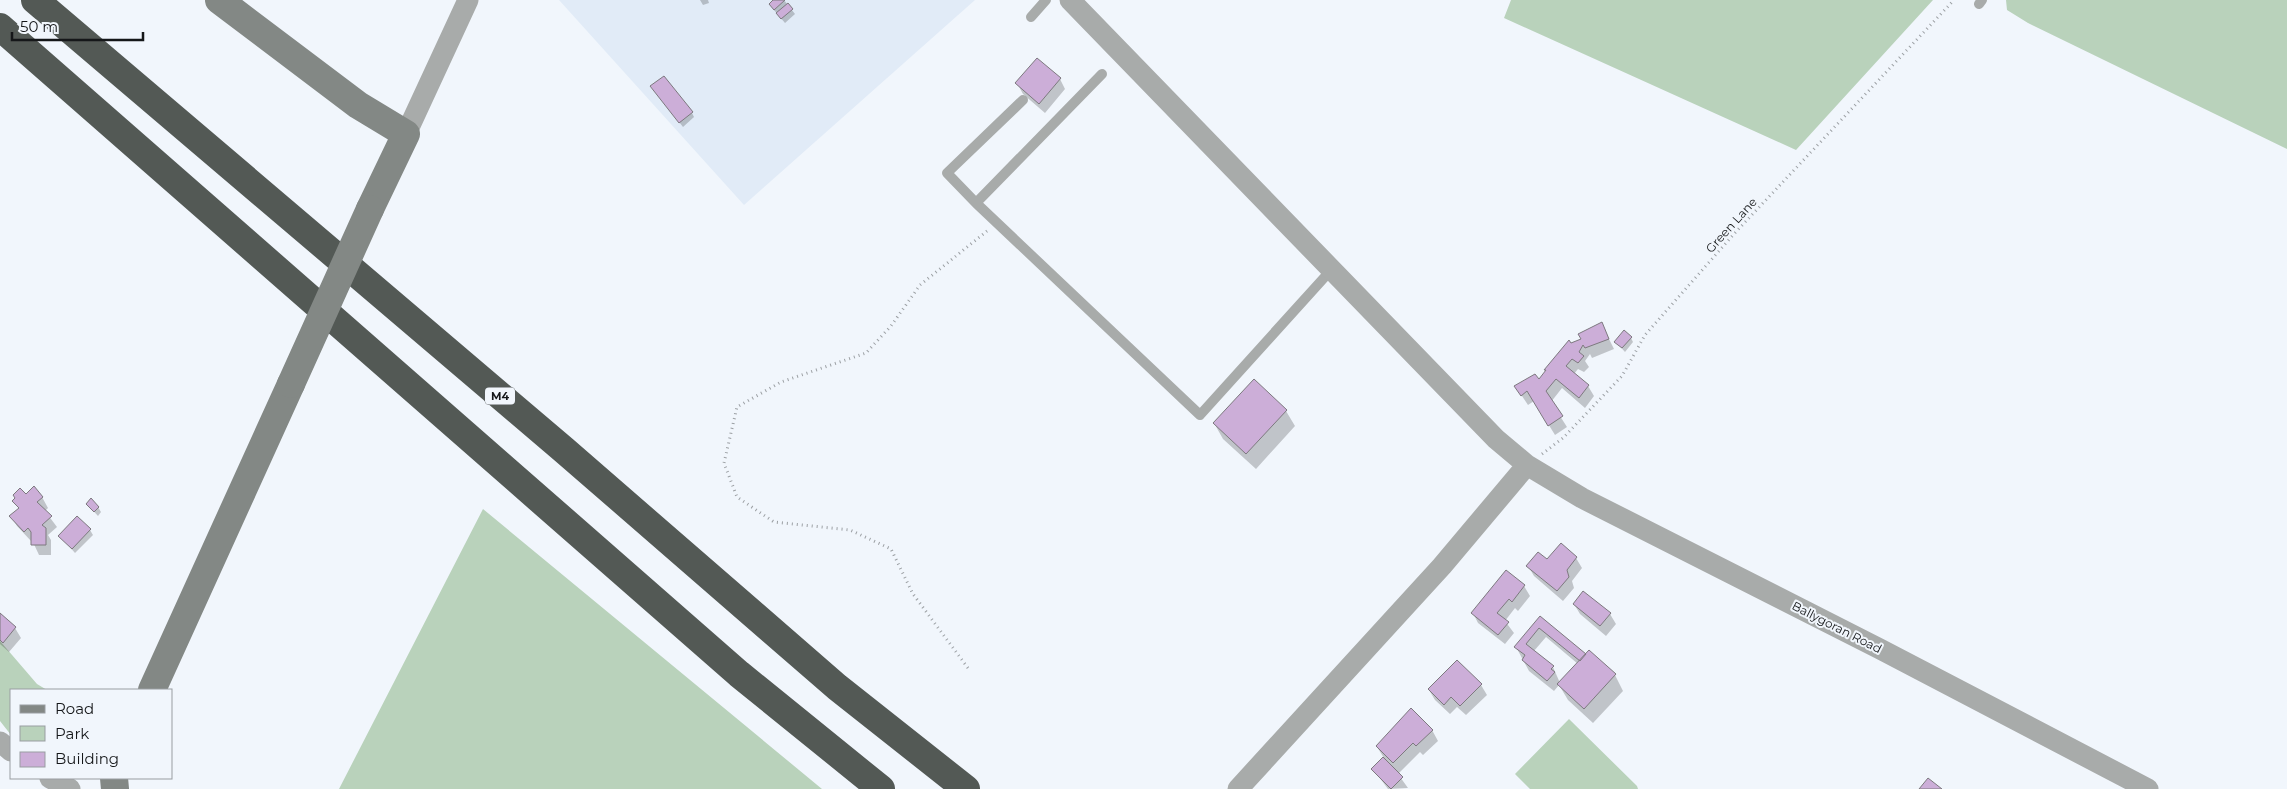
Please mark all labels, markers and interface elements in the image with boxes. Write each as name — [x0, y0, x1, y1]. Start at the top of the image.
scale bar — [12, 10, 144, 42]
text: 50 m — [20, 17, 58, 36]
street label: Green Lane — [1702, 194, 1760, 256]
road number: M4 — [485, 388, 515, 404]
street label: Ballygoran Road — [1790, 598, 1884, 656]
legend — [10, 689, 172, 779]
text: Road — [55, 699, 94, 718]
text: Park — [55, 724, 89, 743]
text: Building — [55, 749, 119, 768]

